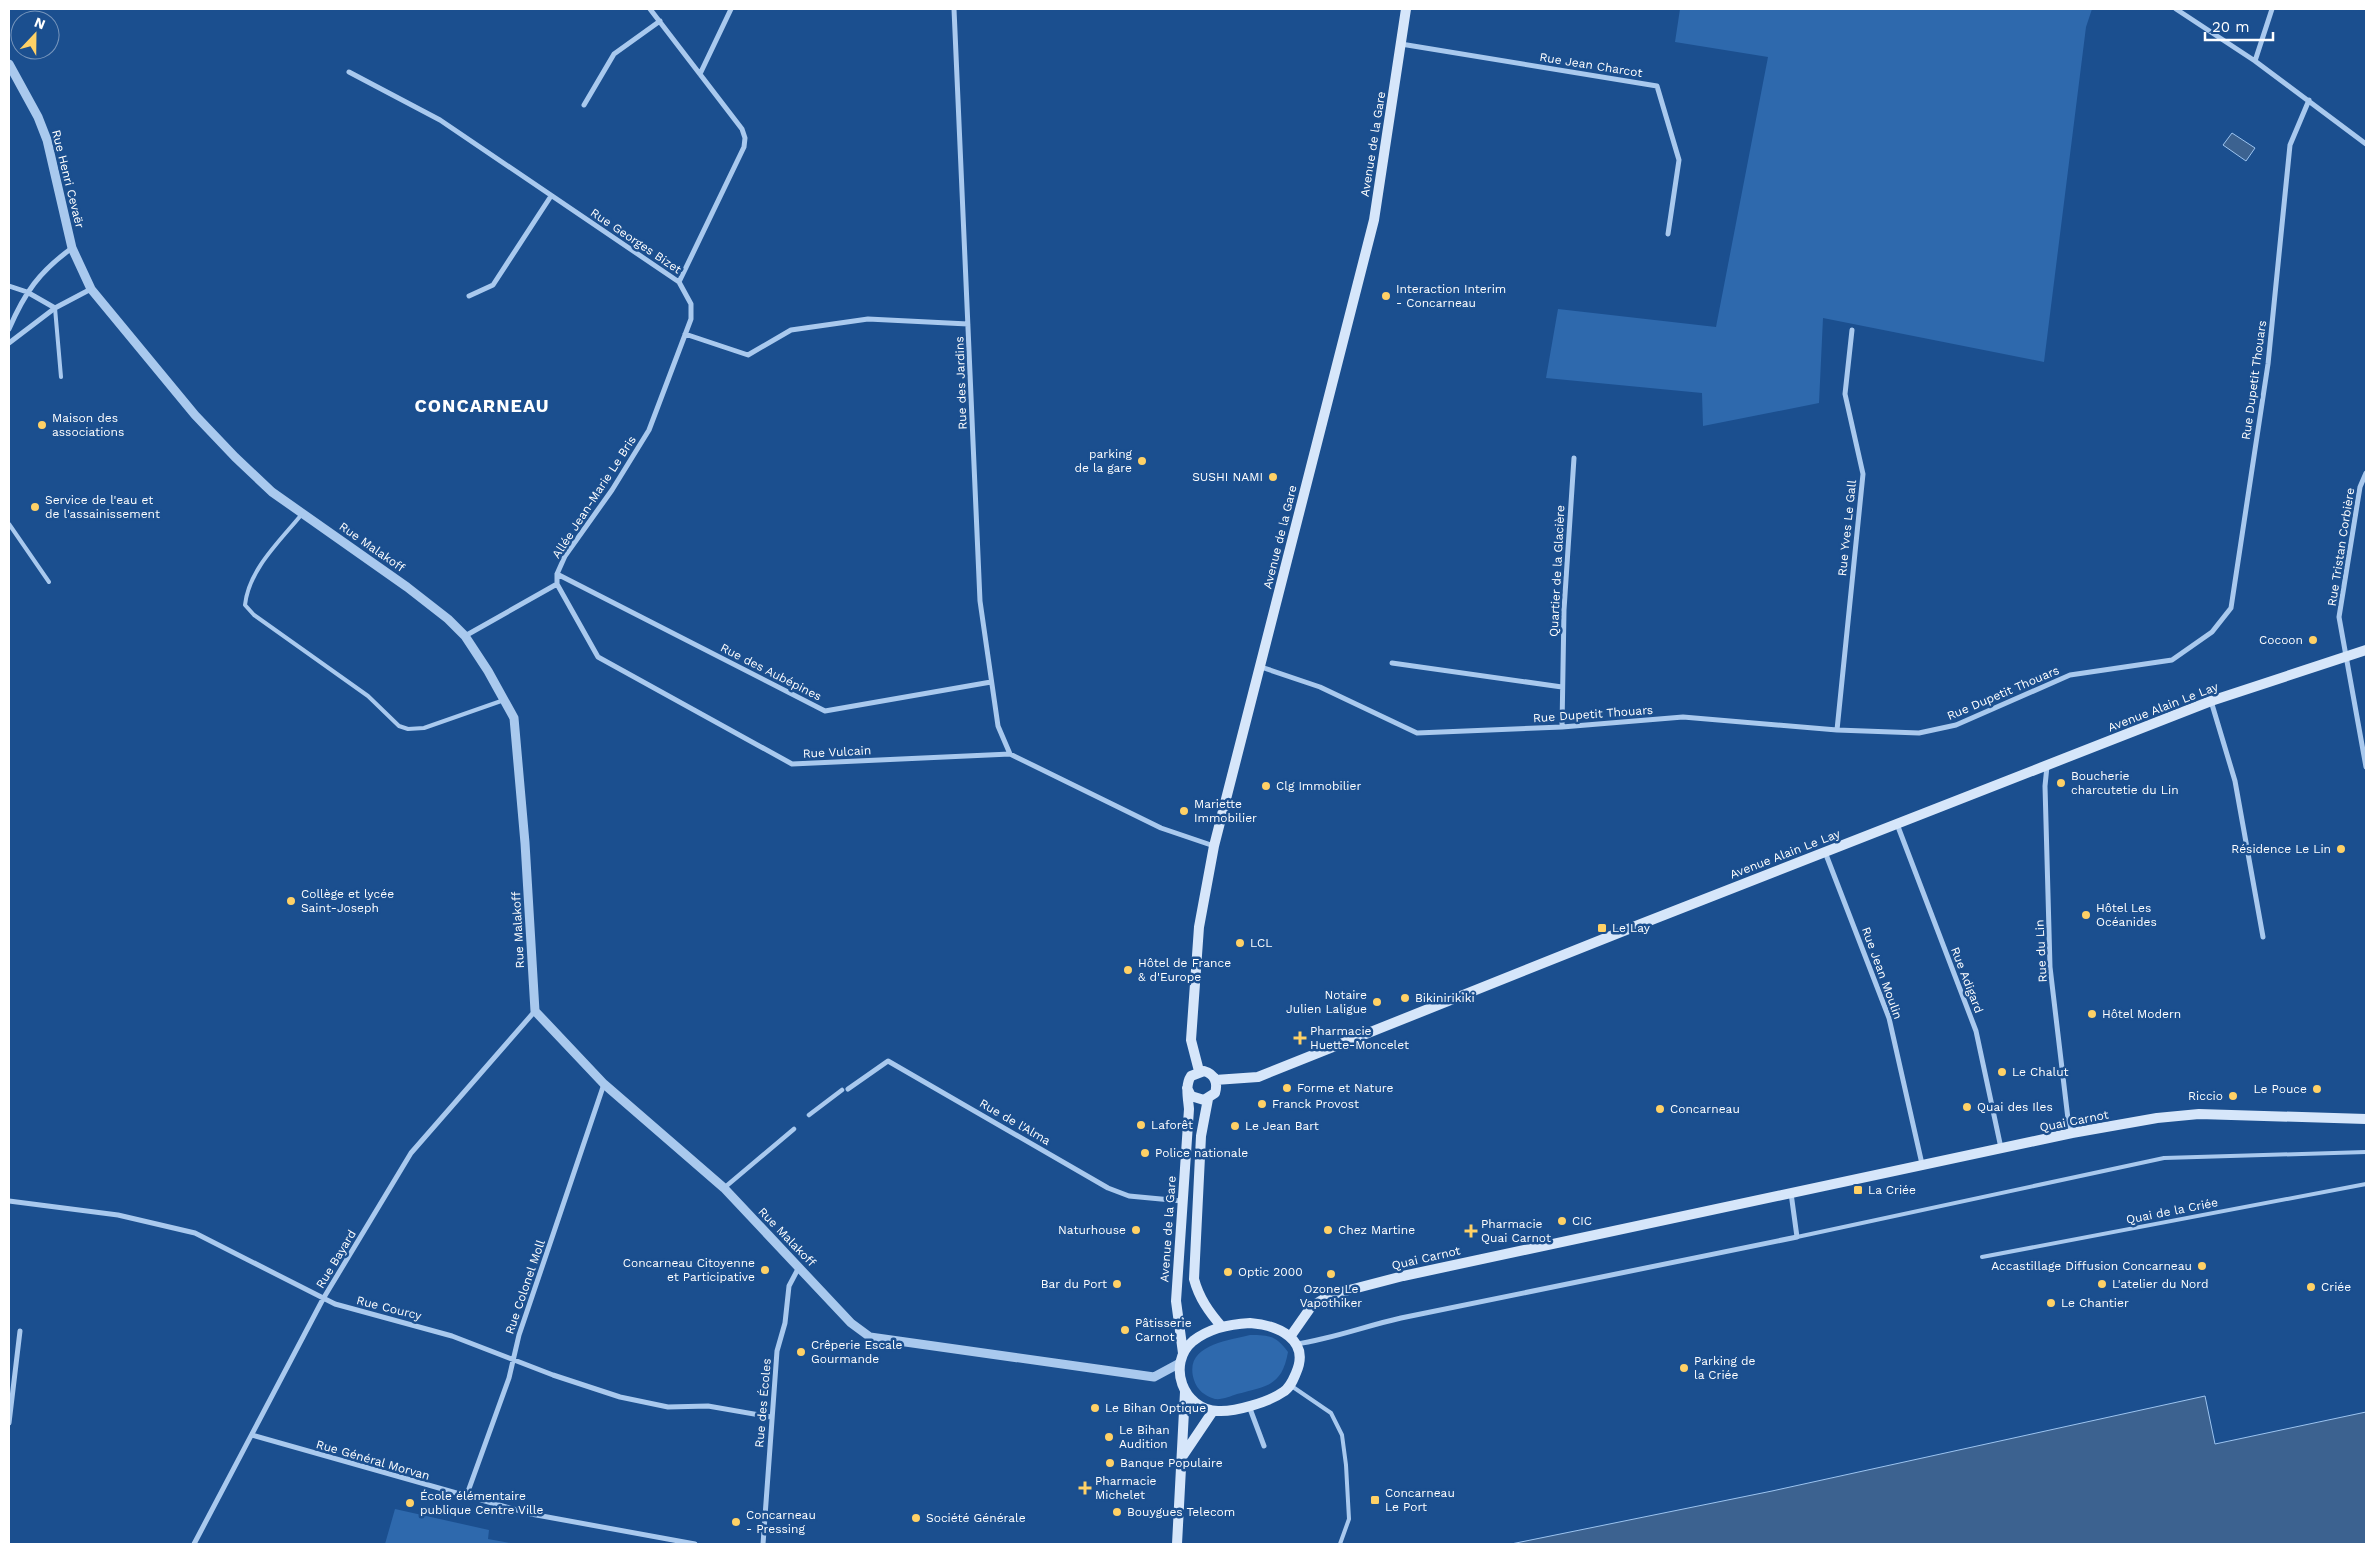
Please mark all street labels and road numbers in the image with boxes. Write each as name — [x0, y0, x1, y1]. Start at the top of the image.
street label: Rue Jean Charcot — [1539, 50, 1643, 80]
street label: Avenue de la Gare — [1358, 90, 1388, 198]
street label: Rue Henri Cevaër — [49, 128, 87, 230]
street label: Rue Georges Bizet — [588, 205, 684, 277]
street label: Rue Dupetit Thouars — [2239, 319, 2269, 441]
street label: Rue des Jardins — [952, 336, 970, 430]
street label: Allée Jean-Marie Le Bris — [549, 433, 639, 561]
street label: Rue Yves Le Gall — [1835, 479, 1859, 577]
street label: Avenue de la Gare — [1260, 484, 1300, 590]
street label: Rue Tristan Corbière — [2325, 487, 2357, 607]
street label: Quartier de la Glacière — [1547, 505, 1567, 637]
street label: Rue Malakoff — [337, 519, 408, 575]
street label: Rue des Aubépines — [718, 640, 824, 704]
street label: Rue Dupetit Thouars — [1945, 663, 2061, 723]
street label: Avenue Alain Le Lay — [2106, 679, 2221, 734]
street label: Rue Dupetit Thouars — [1532, 703, 1654, 725]
street label: Rue Vulcain — [802, 743, 872, 761]
street label: Avenue Alain Le Lay — [1728, 826, 1843, 881]
street label: Rue Malakoff — [509, 891, 527, 969]
street label: Rue du Lin — [2032, 919, 2050, 983]
street label: Rue Jean Moulin — [1859, 925, 1905, 1021]
street label: Rue Adigard — [1948, 945, 1986, 1015]
street label: Rue de l'Alma — [977, 1096, 1053, 1148]
street label: Quai Carnot — [2038, 1107, 2110, 1135]
street label: Avenue de la Gare — [1157, 1175, 1179, 1283]
street label: Quai de la Criée — [2125, 1195, 2219, 1227]
street label: Rue Malakoff — [755, 1205, 819, 1270]
street label: Rue Bayard — [313, 1227, 359, 1291]
street label: Rue Colonel Moll — [502, 1238, 548, 1336]
street label: Quai Carnot — [1390, 1243, 1462, 1273]
street label: Rue Courcy — [355, 1293, 424, 1323]
street label: Rue des Écoles — [752, 1358, 774, 1448]
street label: Rue Général Morvan — [315, 1437, 431, 1483]

